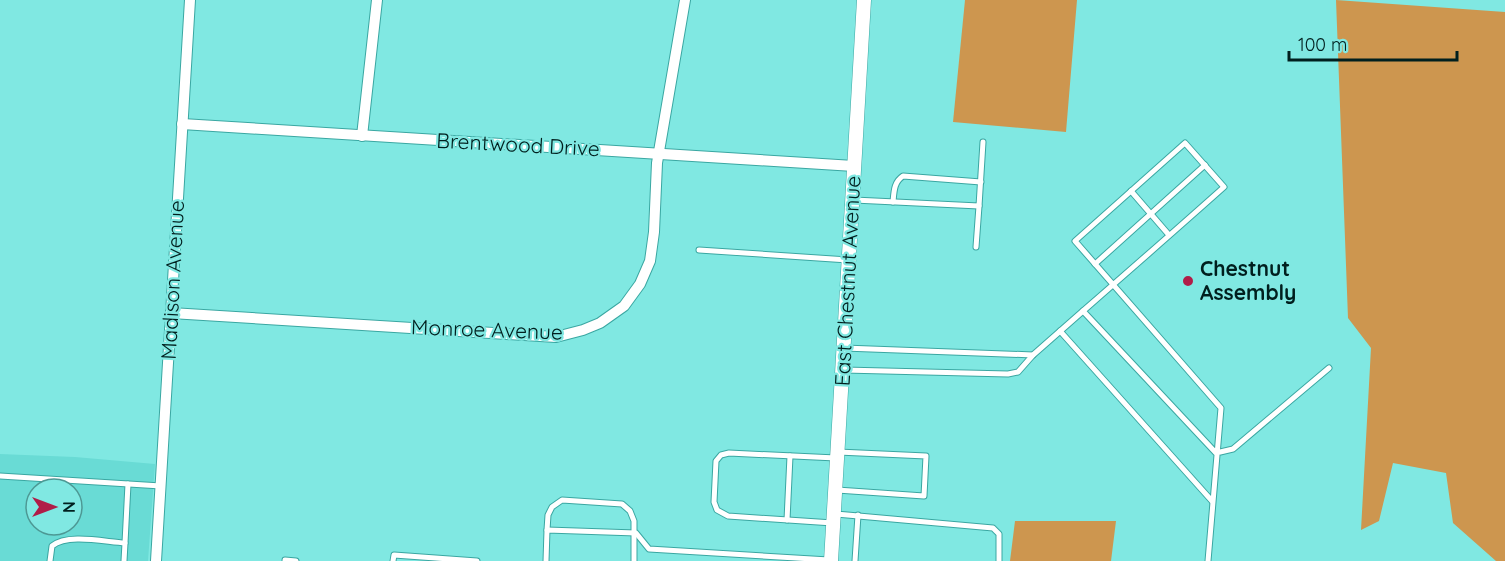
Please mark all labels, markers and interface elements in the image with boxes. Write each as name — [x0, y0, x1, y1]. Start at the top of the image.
scale bar — [1289, 24, 1457, 62]
text: 100 m — [1298, 33, 1347, 56]
street label: Brentwood Drive — [436, 127, 600, 161]
street label: East Chestnut Avenue — [829, 175, 865, 387]
street label: Madison Avenue — [155, 200, 189, 360]
place label: Chestnut Assembly — [1200, 255, 1296, 305]
marker: Chestnut Assembly — [1181, 274, 1195, 288]
street label: Monroe Avenue — [411, 313, 563, 345]
north arrow — [24, 477, 84, 537]
text: N — [59, 501, 79, 513]

